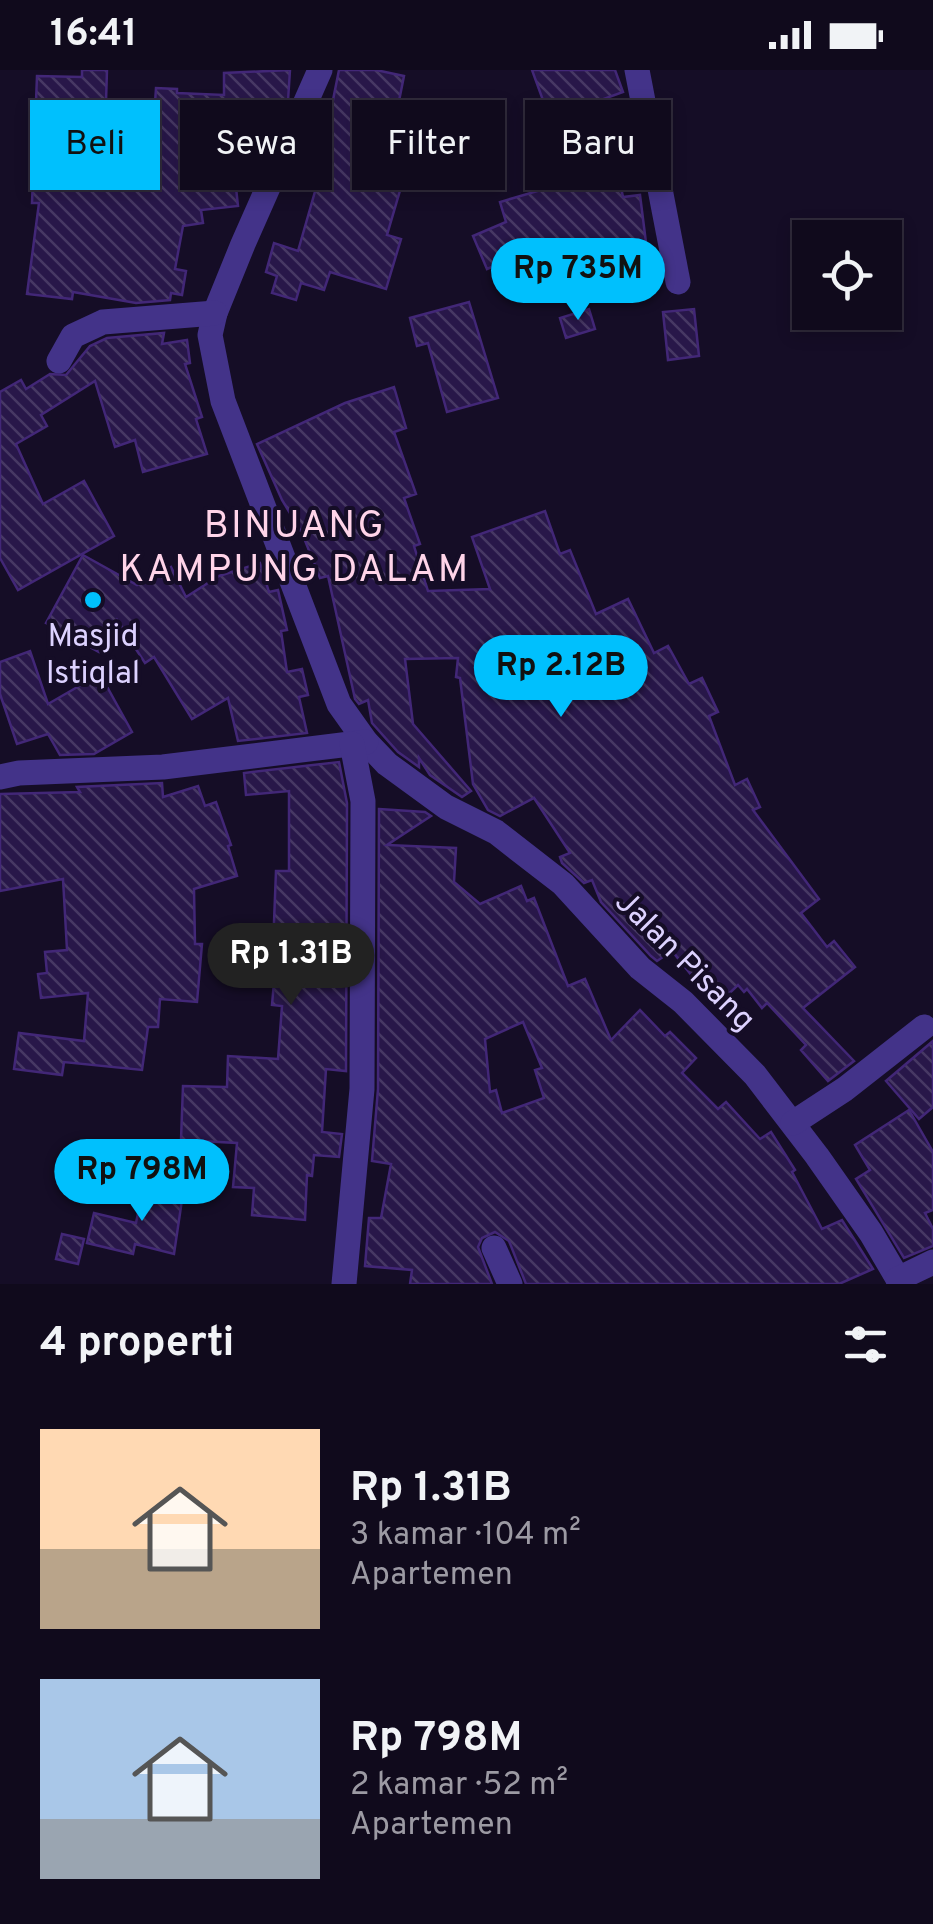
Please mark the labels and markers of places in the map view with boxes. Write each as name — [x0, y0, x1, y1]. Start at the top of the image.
pin: Rp 735M — [486, 238, 670, 323]
marker: Masjid Istiqlal — [82, 589, 104, 611]
place label: Masjid Istiqlal — [46, 618, 140, 695]
pin: Rp 2.12B — [458, 635, 664, 720]
pin: Rp 1.31B — [188, 923, 394, 1008]
pin: Rp 798M — [50, 1139, 234, 1224]

